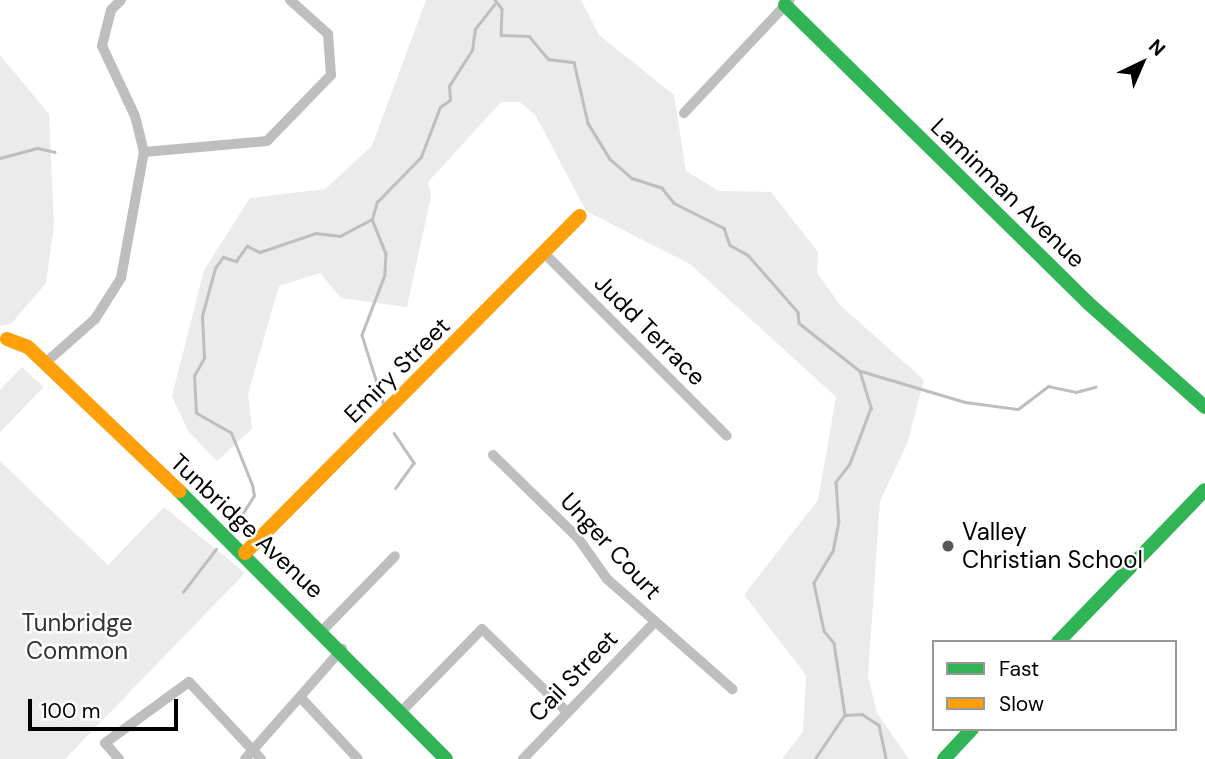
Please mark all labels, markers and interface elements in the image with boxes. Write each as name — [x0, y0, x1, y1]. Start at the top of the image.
north arrow — [1107, 28, 1177, 98]
text: N — [1143, 34, 1171, 61]
street label: Laminman Avenue — [925, 112, 1091, 274]
street label: Judd Terrace — [588, 268, 712, 392]
street label: Emiry Street — [338, 311, 456, 429]
street label: Tunbridge Avenue — [164, 448, 330, 604]
street label: Unger Court — [555, 487, 667, 605]
place label: Valley Christian School — [962, 518, 1143, 574]
marker: Valley Christian School — [940, 538, 956, 554]
park label: Tunbridge Common — [21, 609, 133, 665]
street label: Cail Street — [522, 624, 624, 728]
legend — [932, 640, 1177, 731]
text: Fast — [999, 655, 1039, 683]
scale bar — [32, 686, 182, 730]
text: Slow — [999, 690, 1044, 718]
text: 100 m — [41, 697, 101, 725]

